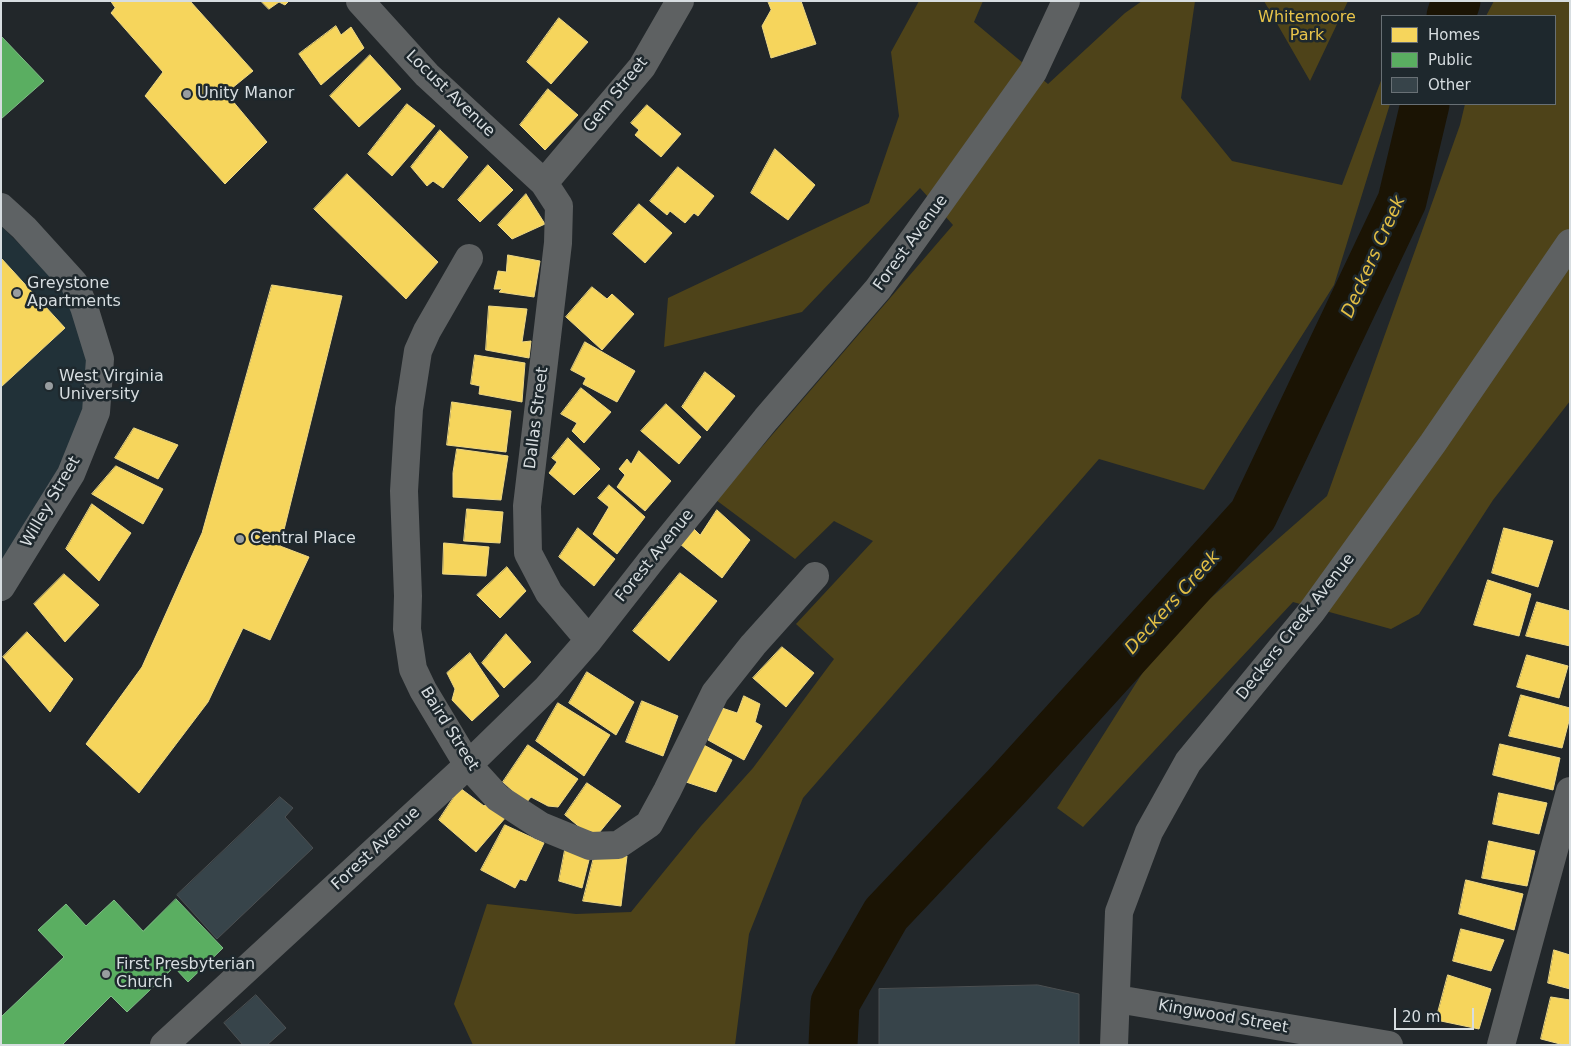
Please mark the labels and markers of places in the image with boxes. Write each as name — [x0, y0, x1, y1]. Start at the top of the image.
place label: Unity Manor — [197, 84, 294, 104]
marker: Unity Manor — [181, 88, 193, 100]
place label: Greystone Apartments — [27, 274, 121, 312]
marker: Greystone Apartments — [11, 287, 23, 299]
place label: West Virginia University — [59, 367, 164, 405]
marker: West Virginia University — [43, 380, 55, 392]
place label: Central Place — [250, 529, 356, 549]
marker: Central Place — [234, 533, 246, 545]
place label: First Presbyterian Church — [116, 955, 255, 993]
marker: First Presbyterian Church — [100, 968, 112, 980]

